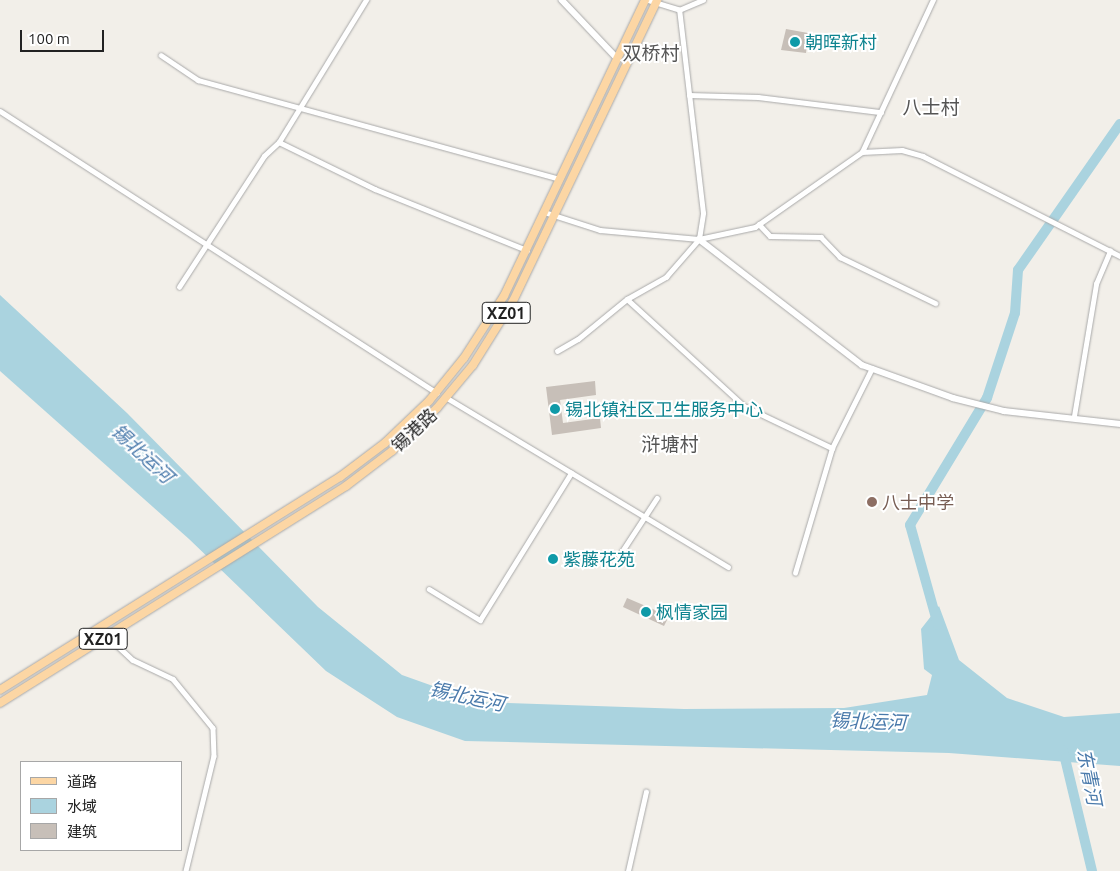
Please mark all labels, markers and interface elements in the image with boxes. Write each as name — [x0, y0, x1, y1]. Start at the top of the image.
scale bar — [22, 20, 106, 52]
text: 100 m — [28, 30, 70, 47]
place label: 朝晖新村 — [805, 31, 877, 53]
marker: 朝晖新村 — [789, 36, 801, 48]
district label: 双桥村 — [623, 43, 679, 65]
district label: 八士村 — [903, 97, 959, 119]
road number: XZ01 — [481, 300, 531, 326]
place label: 锡北镇社区卫生服务中心 — [565, 398, 763, 420]
marker: 锡北镇社区卫生服务中心 — [549, 403, 561, 415]
street label: 锡港路 — [387, 404, 441, 456]
water label: 锡北运河 — [106, 420, 178, 488]
district label: 浒塘村 — [642, 434, 698, 456]
place label: 八士中学 — [882, 491, 954, 513]
marker: 八士中学 — [866, 496, 878, 508]
place label: 紫藤花苑 — [563, 548, 635, 570]
marker: 紫藤花苑 — [547, 553, 559, 565]
place label: 枫情家园 — [656, 601, 728, 623]
marker: 枫情家园 — [640, 606, 652, 618]
road number: XZ01 — [78, 626, 128, 652]
water label: 锡北运河 — [427, 678, 507, 716]
water label: 锡北运河 — [830, 709, 906, 735]
water label: 东青河 — [1072, 747, 1106, 807]
legend — [20, 761, 182, 851]
text: 道路 — [67, 773, 97, 790]
text: 水域 — [67, 798, 97, 815]
text: 建筑 — [67, 823, 97, 840]

